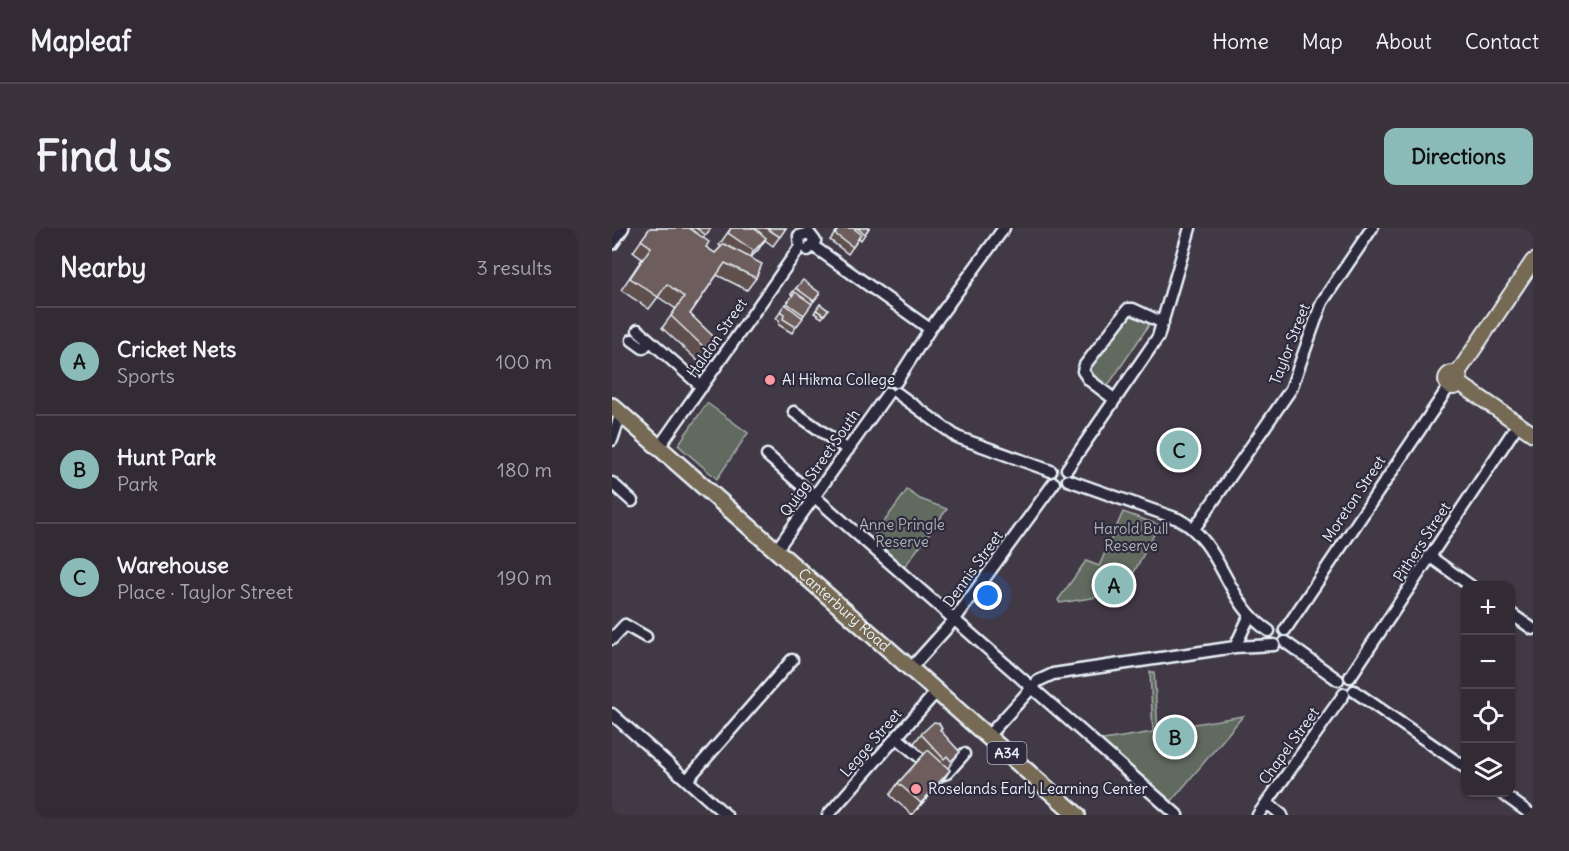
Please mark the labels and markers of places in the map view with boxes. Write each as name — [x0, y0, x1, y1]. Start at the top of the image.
place label: Al Hikma College — [782, 370, 895, 389]
marker: Al Hikma College — [763, 373, 777, 387]
pin: C — [1160, 428, 1198, 472]
pin: A — [1094, 562, 1134, 608]
pin: B — [1156, 714, 1194, 760]
place label: Roselands Early Learning Center — [928, 779, 1148, 798]
marker: Roselands Early Learning Center — [909, 782, 923, 796]

